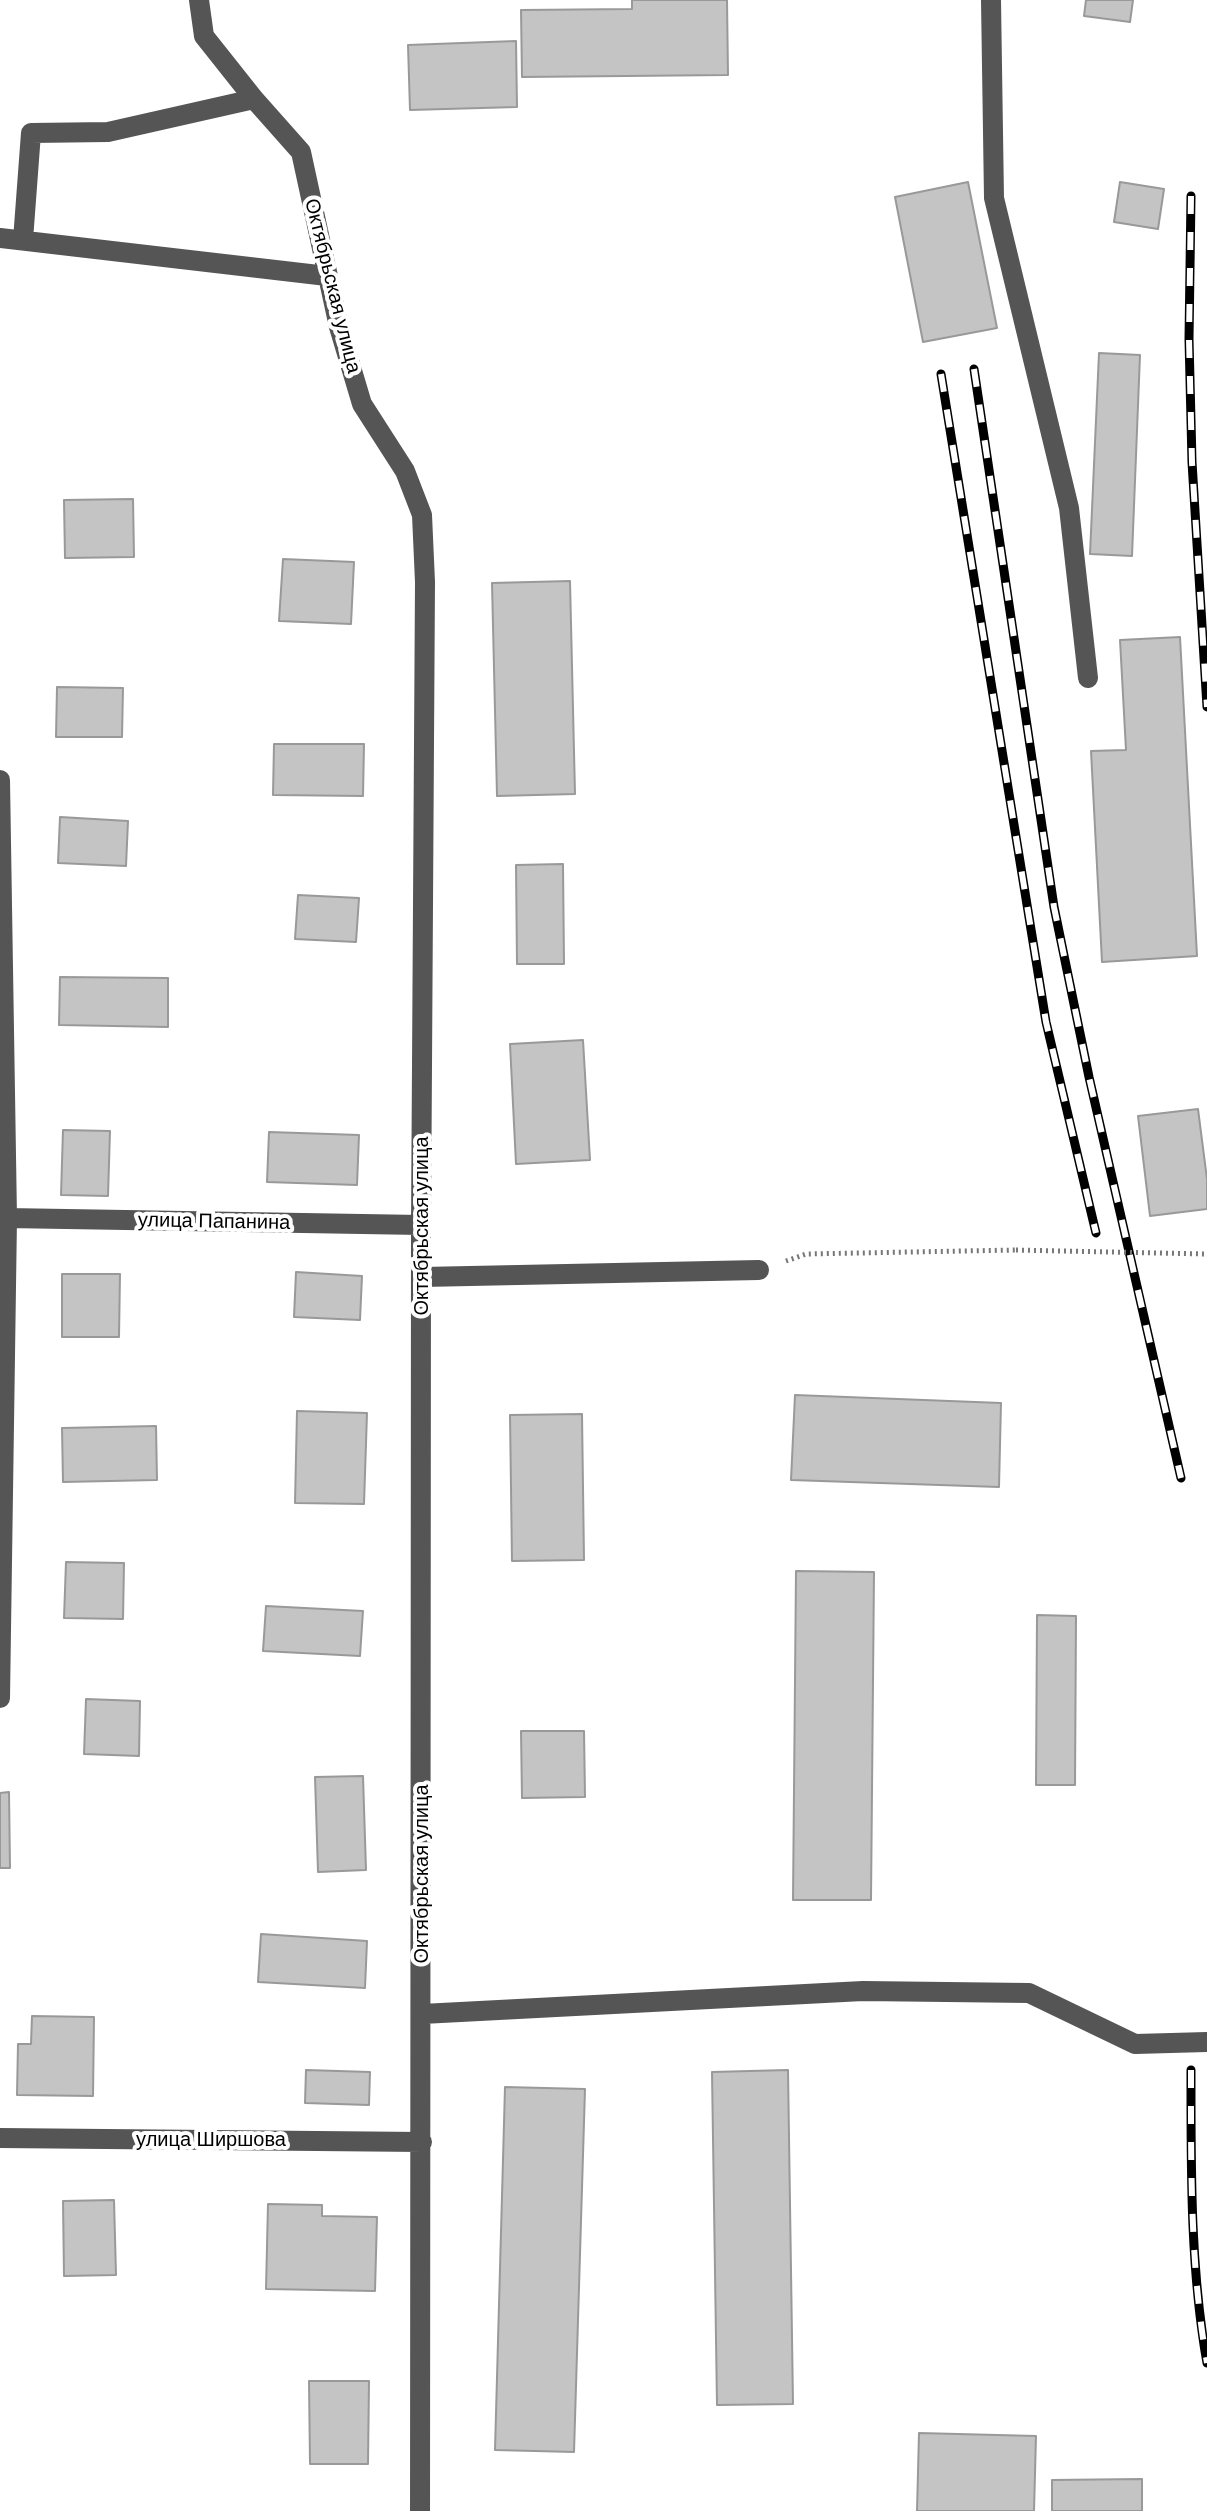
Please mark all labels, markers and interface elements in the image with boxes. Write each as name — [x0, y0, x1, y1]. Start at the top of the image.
street label: Октябрьская улица — [299, 196, 365, 376]
street label: Октябрьская улица — [410, 1136, 434, 1316]
street label: улица Папанина — [138, 1209, 290, 1235]
street label: Октябрьская улица — [410, 1784, 434, 1964]
street label: улица Ширшова — [136, 2128, 286, 2152]

